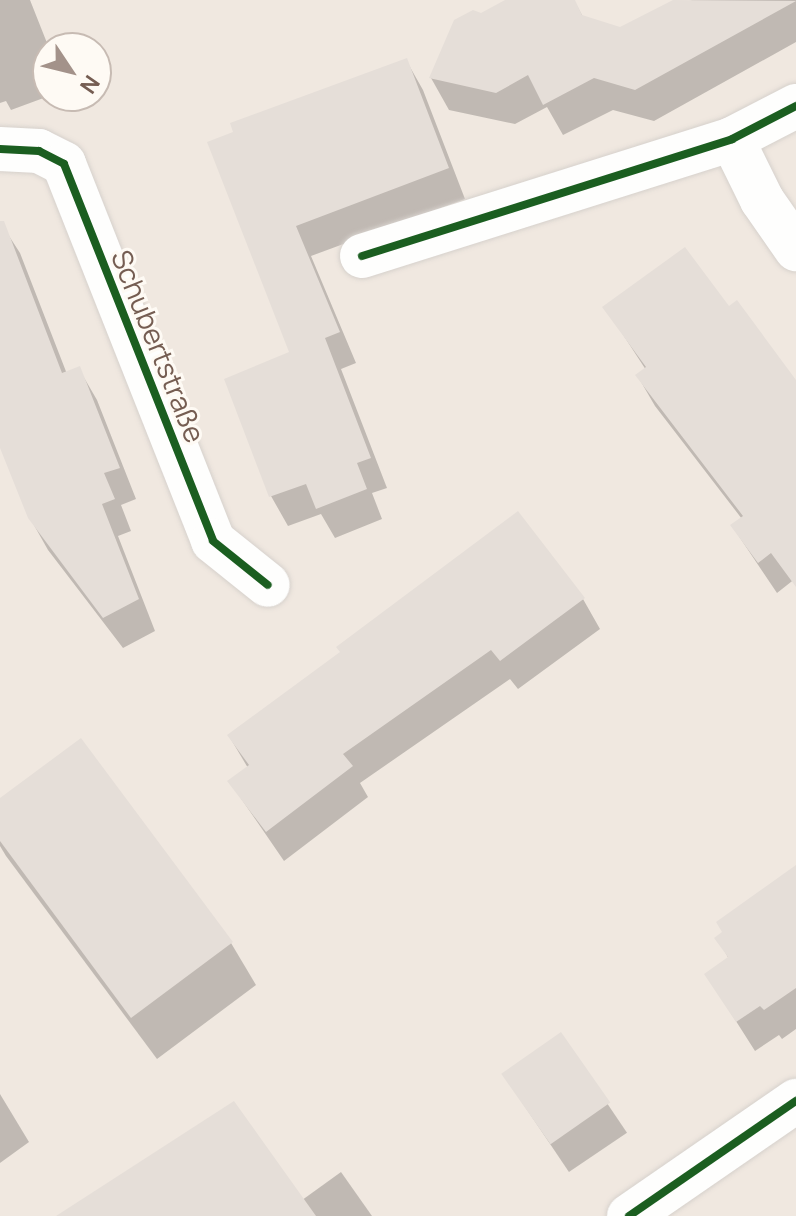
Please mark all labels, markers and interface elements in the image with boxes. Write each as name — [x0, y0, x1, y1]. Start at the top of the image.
north arrow — [32, 32, 112, 112]
text: N — [73, 70, 107, 100]
street label: Schubertstraße — [105, 245, 213, 447]

